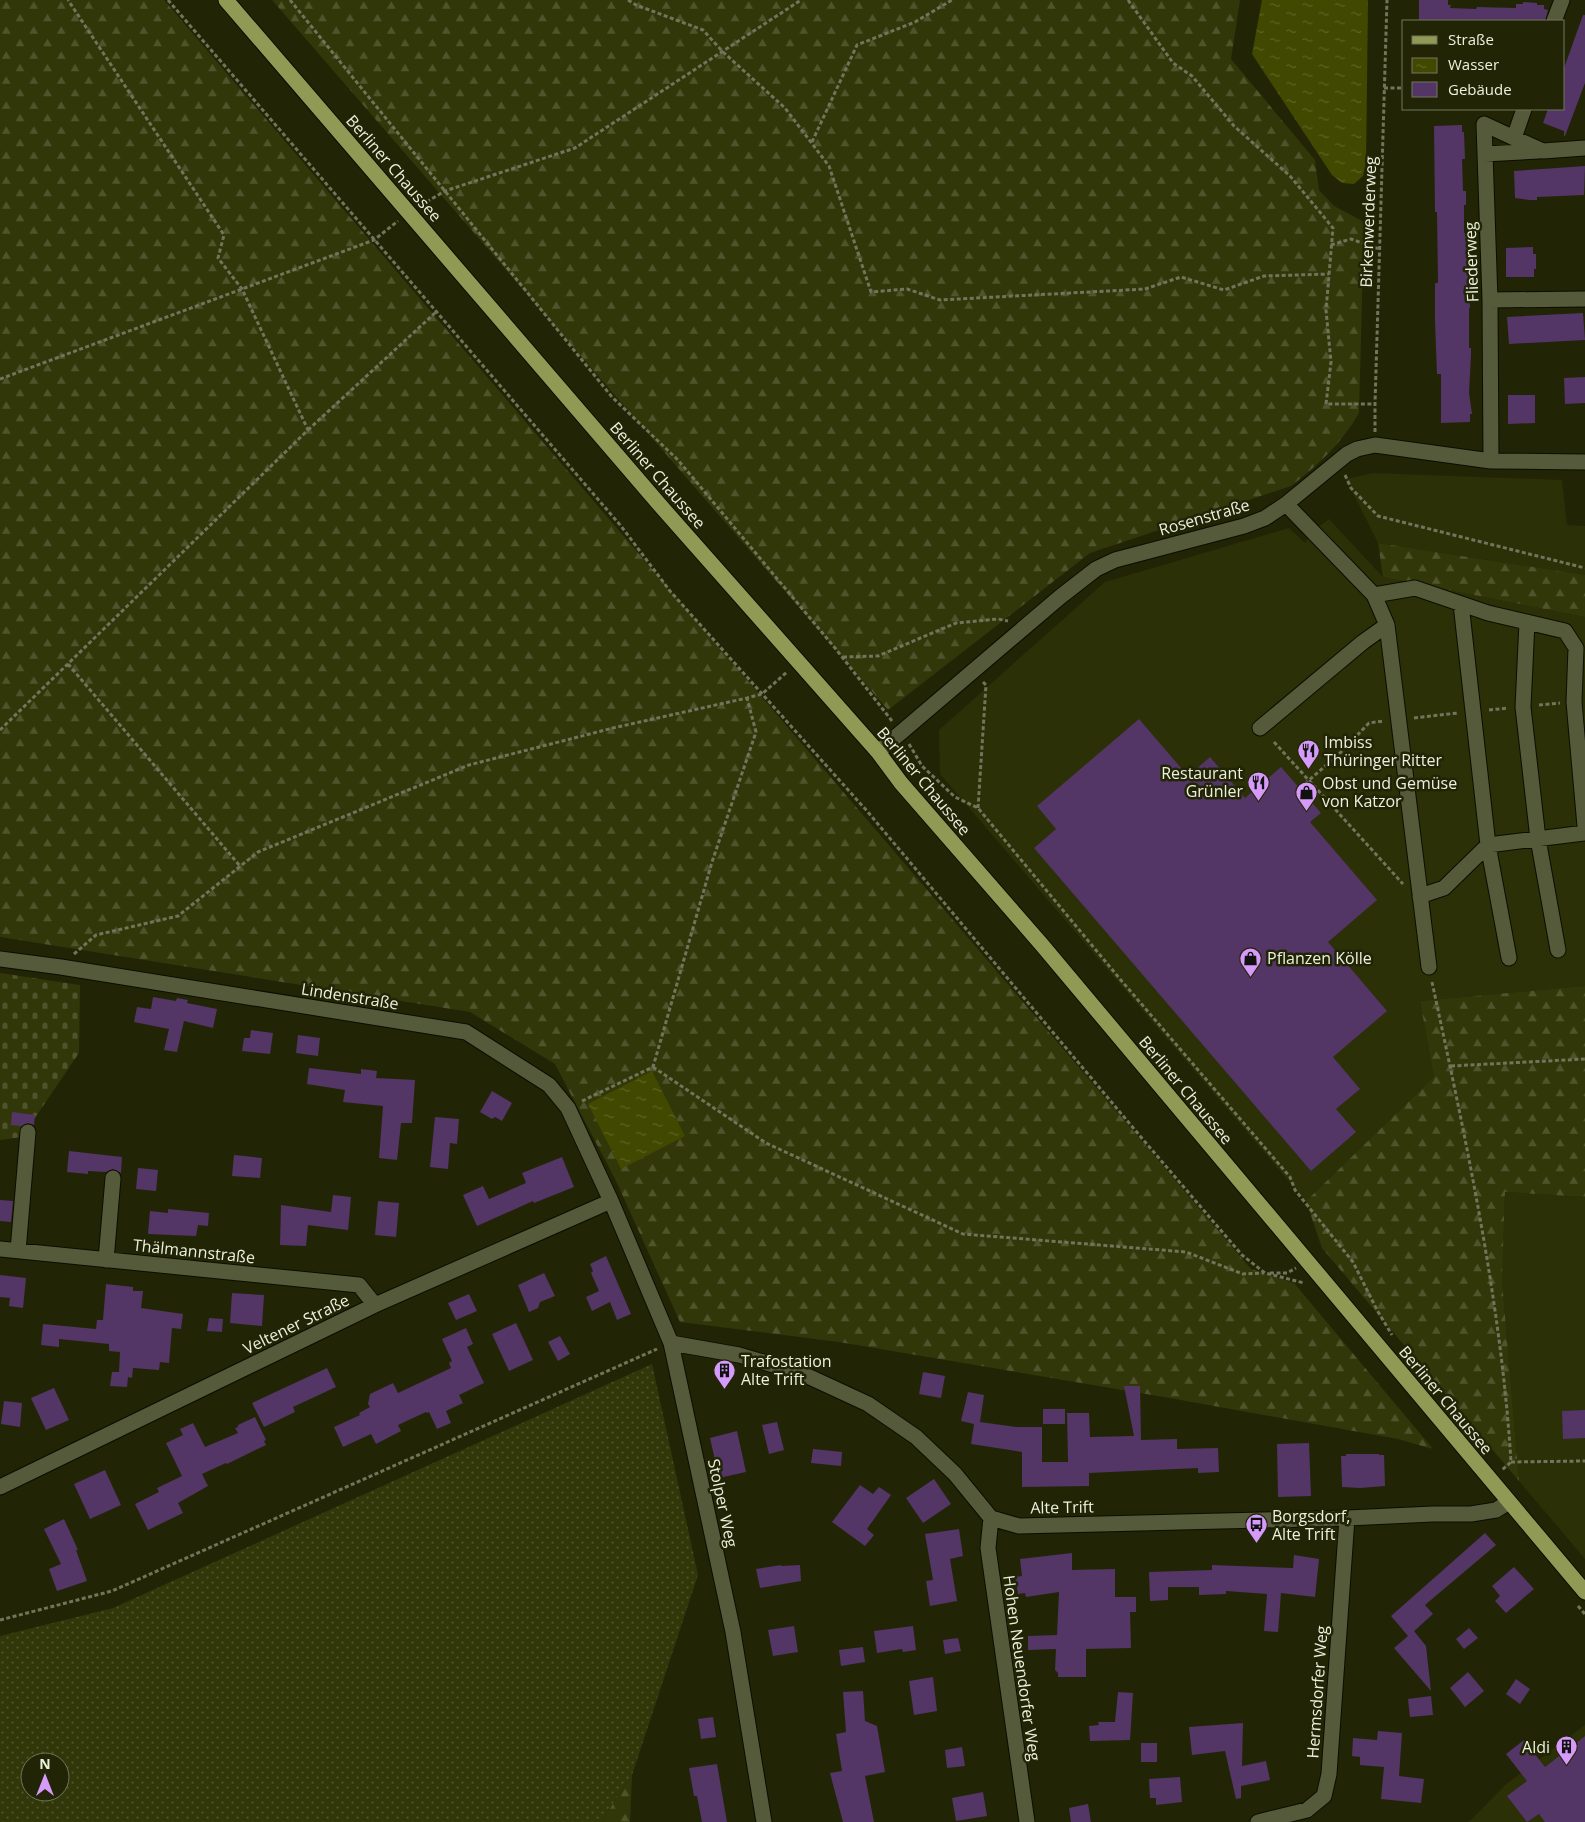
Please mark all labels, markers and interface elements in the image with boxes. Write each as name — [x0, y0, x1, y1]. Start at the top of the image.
legend — [1402, 20, 1565, 110]
text: Straße — [1448, 29, 1494, 49]
text: Wasser — [1448, 54, 1499, 74]
text: Gebäude — [1448, 79, 1512, 99]
street label: Berliner Chaussee — [341, 110, 447, 226]
street label: Birkenwerderweg — [1355, 156, 1381, 288]
street label: Fliederweg — [1459, 221, 1483, 303]
street label: Berliner Chaussee — [605, 417, 711, 533]
street label: Rosenstraße — [1156, 494, 1252, 540]
street label: Berliner Chaussee — [872, 722, 976, 840]
place label: Imbiss Thüringer Ritter — [1324, 731, 1443, 771]
restaurant icon: Imbiss Thüringer Ritter — [1296, 739, 1320, 770]
place label: Restaurant Grünler — [1161, 762, 1243, 802]
restaurant icon: Restaurant Grünler — [1247, 770, 1271, 801]
place label: Obst und Gemüse von Katzor — [1322, 772, 1457, 812]
shop icon: Obst und Gemüse von Katzor — [1294, 780, 1318, 811]
shop icon: Pflanzen Kölle — [1239, 946, 1263, 977]
place label: Pflanzen Kölle — [1267, 947, 1372, 969]
street label: Lindenstraße — [300, 977, 400, 1015]
street label: Berliner Chaussee — [1134, 1031, 1238, 1149]
street label: Thälmannstraße — [132, 1234, 256, 1268]
street label: Veltener Straße — [239, 1289, 353, 1359]
street label: Berliner Chaussee — [1394, 1341, 1498, 1459]
place label: Trafostation Alte Trift — [741, 1350, 832, 1390]
building icon: Trafostation Alte Trift — [713, 1358, 737, 1389]
street label: Stolper Weg — [703, 1457, 743, 1550]
street label: Alte Trift — [1030, 1495, 1094, 1519]
place label: Borgsdorf, Alte Trift — [1272, 1505, 1350, 1545]
bus stop icon: Borgsdorf, Alte Trift — [1244, 1513, 1268, 1544]
street label: Hohen Neuendorfer Weg — [998, 1574, 1046, 1763]
street label: Hermsdorfer Weg — [1301, 1624, 1333, 1759]
building icon: Aldi — [1554, 1735, 1578, 1766]
place label: Aldi — [1522, 1736, 1550, 1758]
north arrow — [20, 1752, 70, 1802]
text: N — [39, 1754, 51, 1773]

